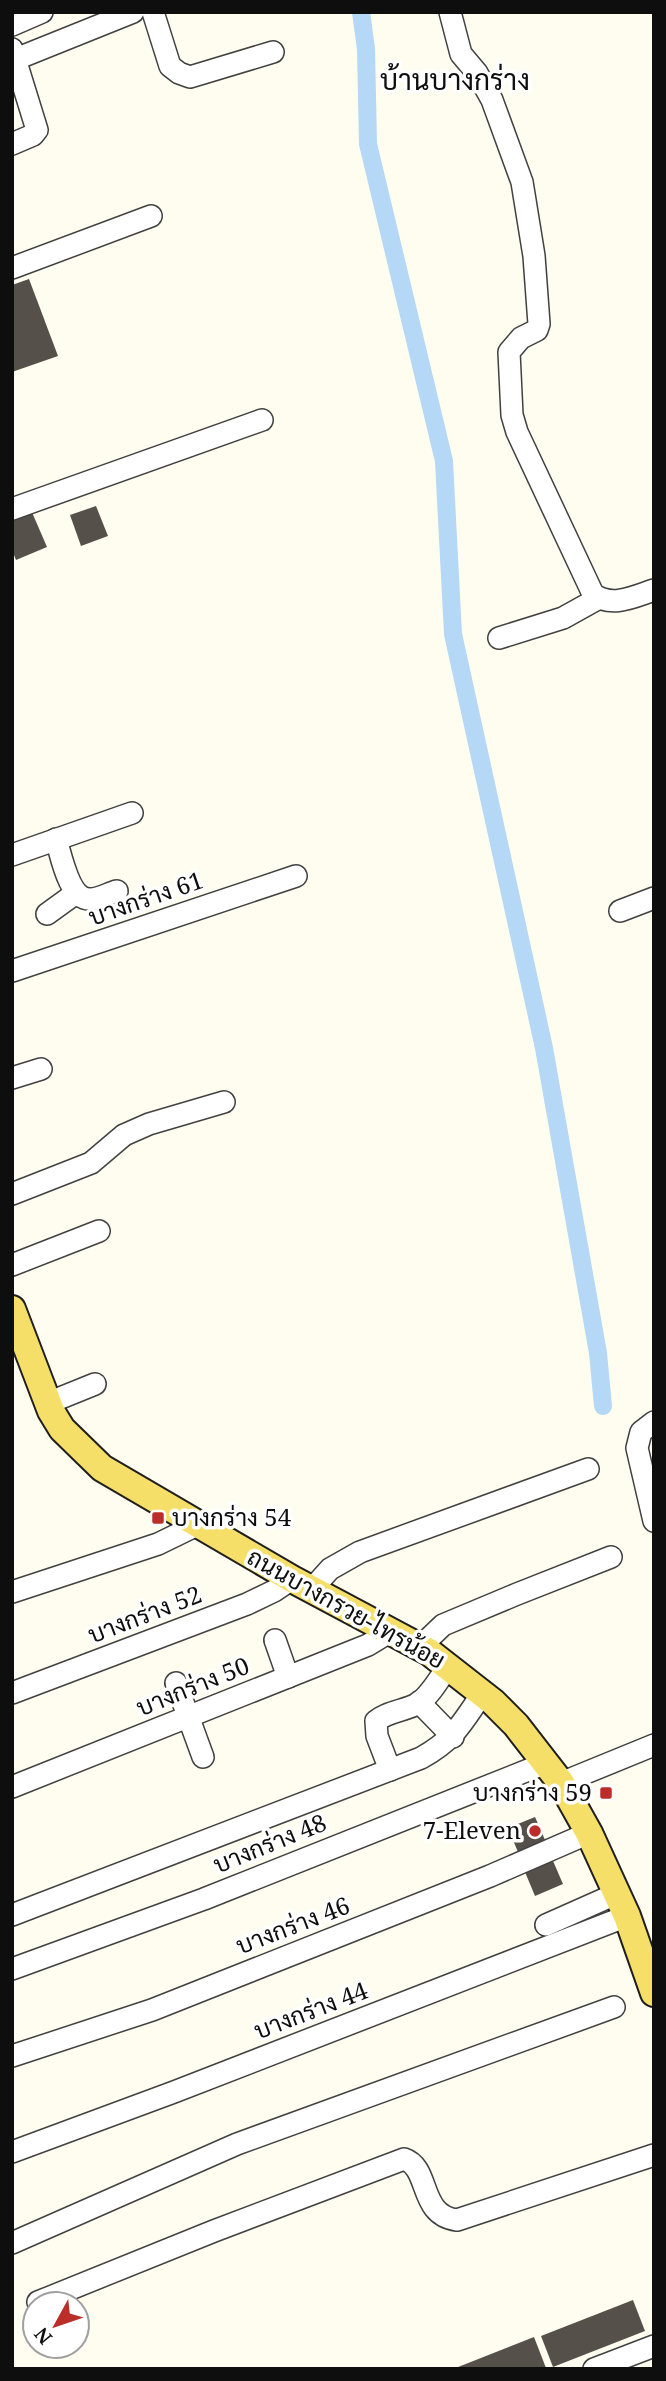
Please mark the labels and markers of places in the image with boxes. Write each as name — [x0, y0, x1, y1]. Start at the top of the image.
place label: บางกร่าง 54 — [172, 1500, 292, 1533]
marker: บางกร่าง 54 — [150, 1510, 166, 1526]
place label: บางกร่าง 59 — [473, 1775, 592, 1808]
marker: บางกร่าง 59 — [598, 1785, 614, 1801]
place label: 7-Eleven — [423, 1813, 521, 1846]
marker: 7-Eleven — [527, 1823, 543, 1839]

